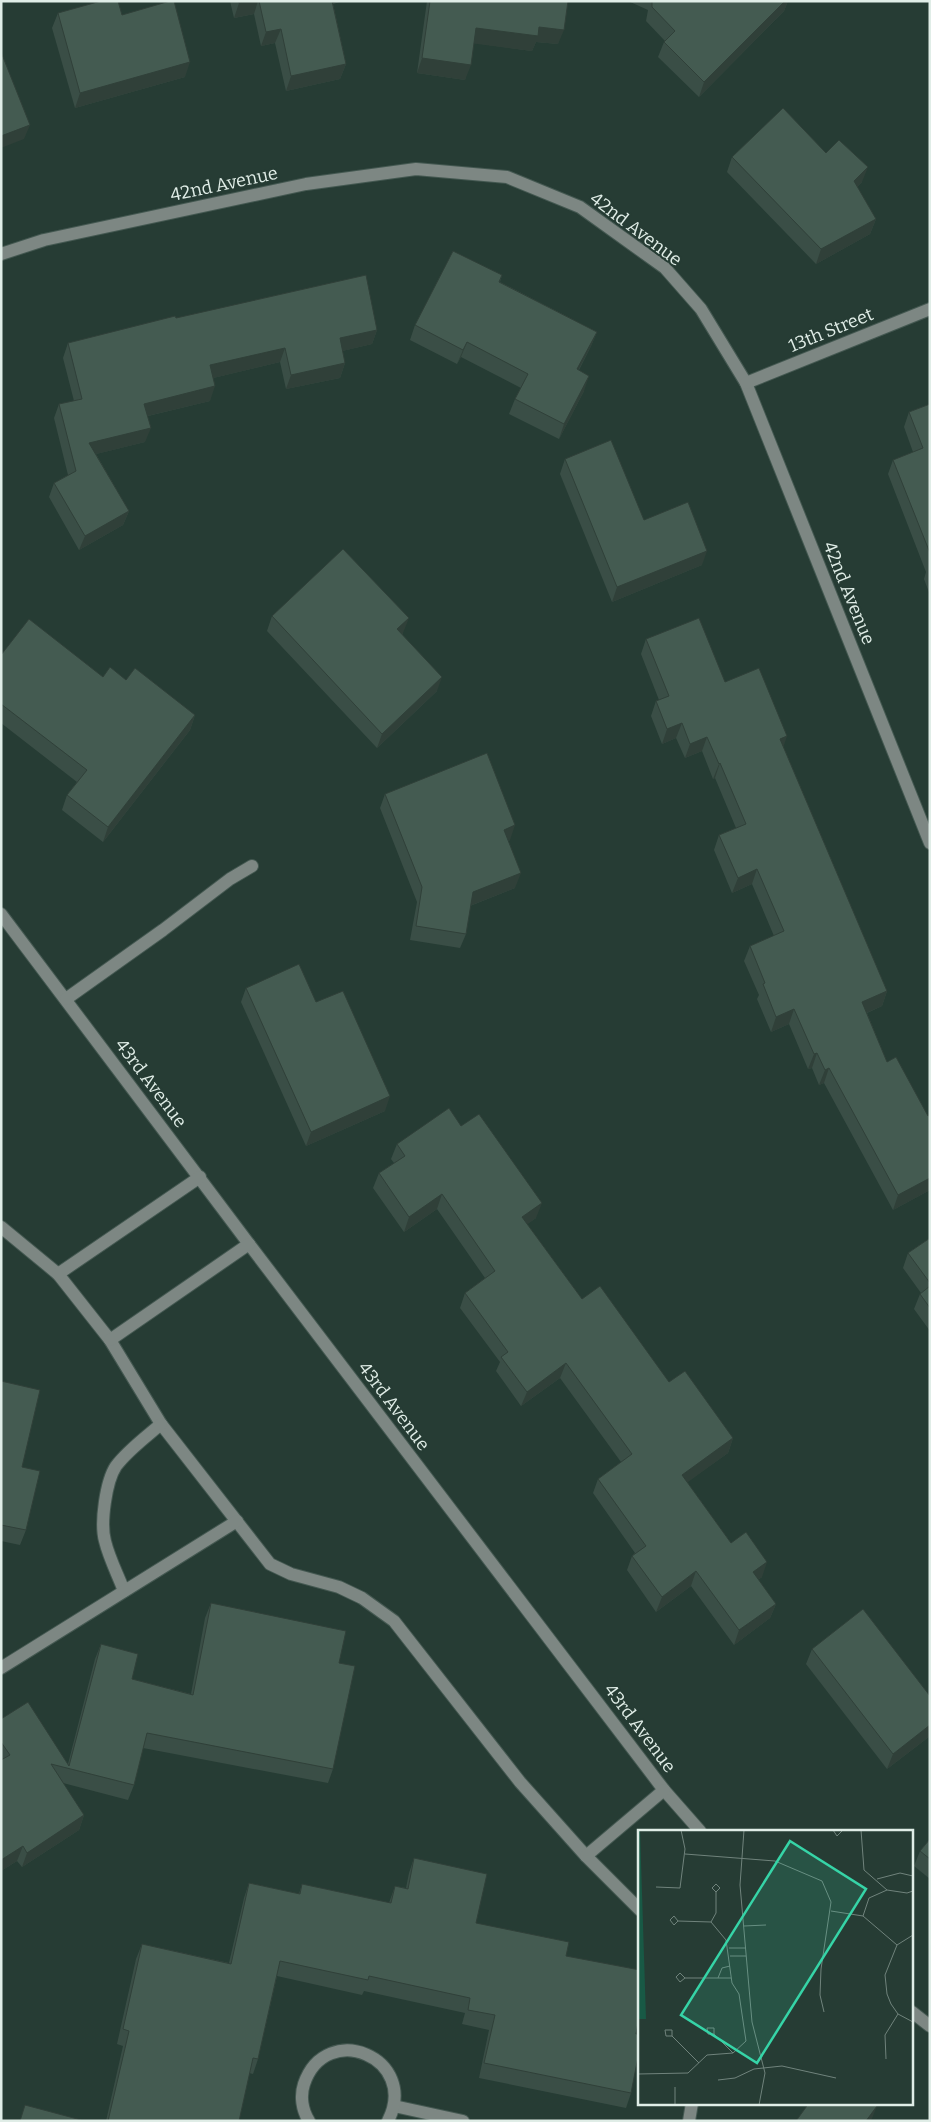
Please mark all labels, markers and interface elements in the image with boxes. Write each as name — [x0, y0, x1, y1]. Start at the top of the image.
street label: 42nd Avenue — [168, 162, 280, 206]
street label: 42nd Avenue — [586, 187, 686, 271]
street label: 13th Street — [785, 303, 877, 357]
street label: 42nd Avenue — [818, 538, 880, 648]
street label: 43rd Avenue — [110, 1034, 192, 1132]
street label: 43rd Avenue — [353, 1357, 435, 1455]
street label: 43rd Avenue — [599, 1679, 681, 1777]
inset map — [638, 1830, 914, 2104]

